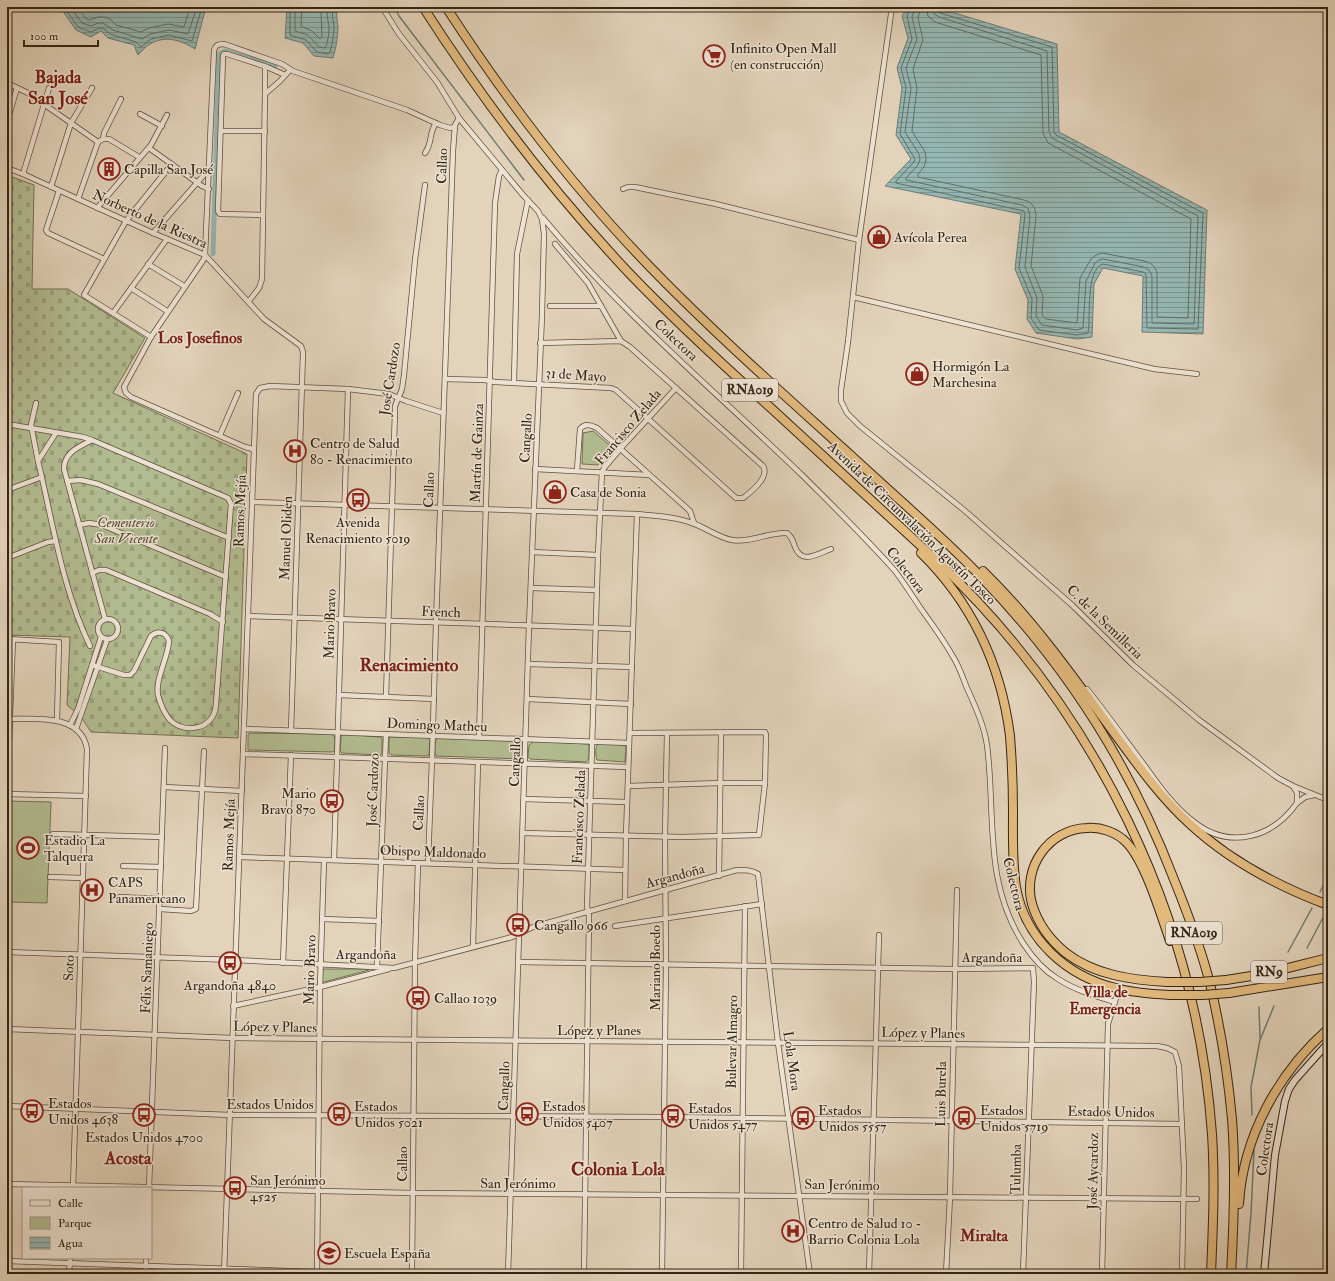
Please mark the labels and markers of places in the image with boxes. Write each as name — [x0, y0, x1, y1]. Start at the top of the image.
place label: Infinito Open Mall (en construcción) — [730, 40, 837, 73]
supermarket icon: Infinito Open Mall (en construcción) — [701, 43, 727, 69]
building icon: Capilla San José — [96, 156, 122, 182]
place label: Capilla San José — [124, 161, 213, 179]
shop icon: Avícola Perea — [866, 224, 892, 250]
place label: Avícola Perea — [893, 229, 968, 246]
place label: Hormigón La Marchesina — [932, 358, 1010, 391]
shop icon: Hormigón La Marchesina — [904, 361, 930, 387]
place label: Centro de Salud 80 - Renacimiento — [310, 435, 413, 468]
hospital icon: Centro de Salud 80 - Renacimiento — [282, 438, 308, 464]
shop icon: Casa de Sonia — [542, 479, 568, 505]
place label: Casa de Sonia — [570, 484, 647, 501]
bus stop icon: Avenida Renacimiento 5019 — [345, 487, 371, 513]
place label: Avenida Renacimiento 5019 — [305, 514, 411, 547]
place label: Mario Bravo 870 — [260, 785, 316, 818]
bus stop icon: Mario Bravo 870 — [319, 788, 345, 814]
place label: Estadio La Talquera — [44, 832, 106, 865]
sports icon: Estadio La Talquera — [15, 835, 41, 861]
place label: CAPS Panamericano — [108, 874, 186, 907]
hospital icon: CAPS Panamericano — [79, 877, 105, 903]
bus stop icon: Cangallo 966 — [505, 912, 531, 938]
place label: Cangallo 966 — [534, 917, 609, 934]
bus stop icon: Argandoña 4840 — [217, 950, 243, 976]
place label: Argandoña 4840 — [183, 977, 276, 994]
bus stop icon: Callao 1039 — [405, 985, 431, 1011]
place label: Callao 1039 — [434, 990, 497, 1007]
place label: Estados Unidos 4638 — [48, 1095, 119, 1128]
bus stop icon: Estados Unidos 4638 — [19, 1098, 45, 1124]
place label: Estados Unidos 5021 — [354, 1098, 423, 1131]
place label: Estados Unidos 5407 — [542, 1098, 613, 1131]
place label: Estados Unidos 5477 — [688, 1100, 758, 1133]
bus stop icon: Estados Unidos 5021 — [326, 1101, 352, 1127]
bus stop icon: Estados Unidos 5407 — [514, 1101, 540, 1127]
bus stop icon: Estados Unidos 4700 — [131, 1102, 157, 1128]
place label: Estados Unidos 5557 — [818, 1102, 887, 1135]
place label: Estados Unidos 5719 — [980, 1102, 1048, 1135]
bus stop icon: Estados Unidos 5477 — [660, 1103, 686, 1129]
bus stop icon: Estados Unidos 5557 — [790, 1105, 816, 1131]
bus stop icon: Estados Unidos 5719 — [951, 1105, 977, 1131]
place label: Estados Unidos 4700 — [85, 1129, 203, 1146]
place label: San Jerónimo 4525 — [250, 1172, 326, 1205]
bus stop icon: San Jerónimo 4525 — [222, 1175, 248, 1201]
place label: Centro de Salud 10 - Barrio Colonia Lola — [808, 1215, 921, 1248]
hospital icon: Centro de Salud 10 - Barrio Colonia Lola — [780, 1218, 806, 1244]
school or university icon: Escuela España — [316, 1240, 342, 1266]
place label: Escuela España — [344, 1245, 431, 1263]

